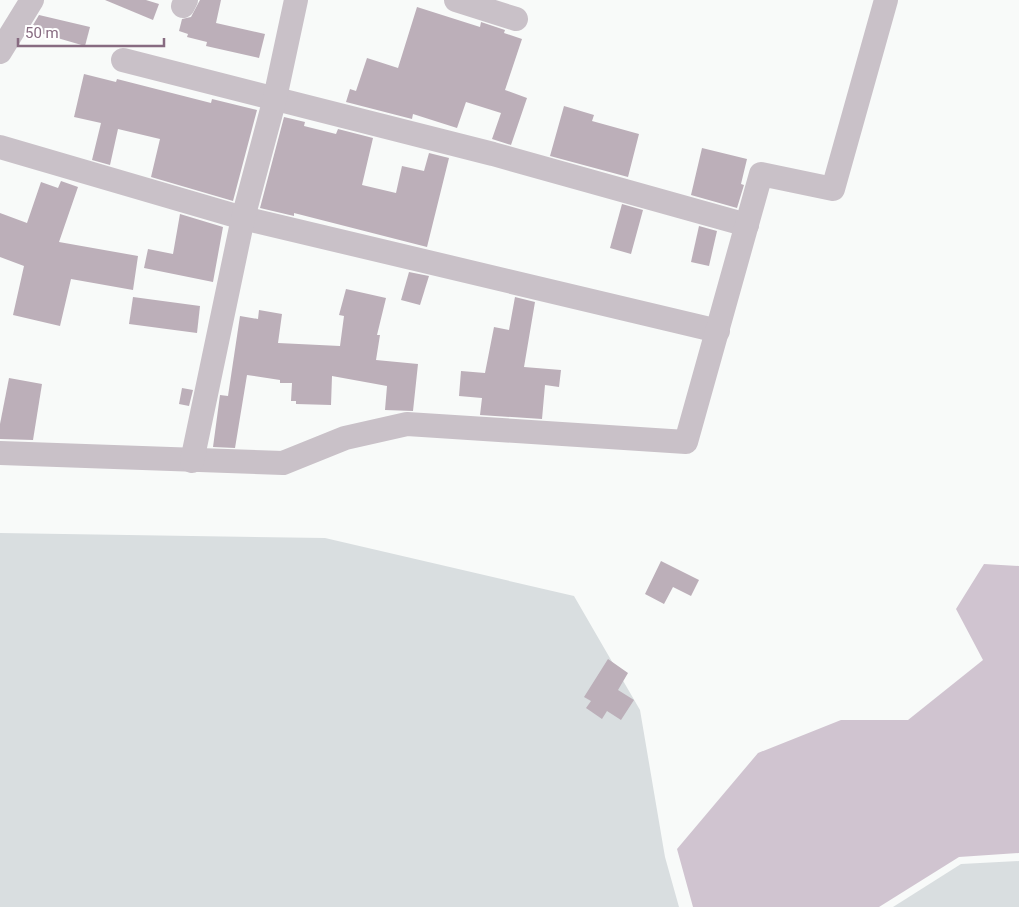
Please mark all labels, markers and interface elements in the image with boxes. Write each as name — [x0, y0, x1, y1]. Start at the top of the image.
scale bar — [18, 15, 164, 47]
text: 50 m — [25, 24, 59, 42]

